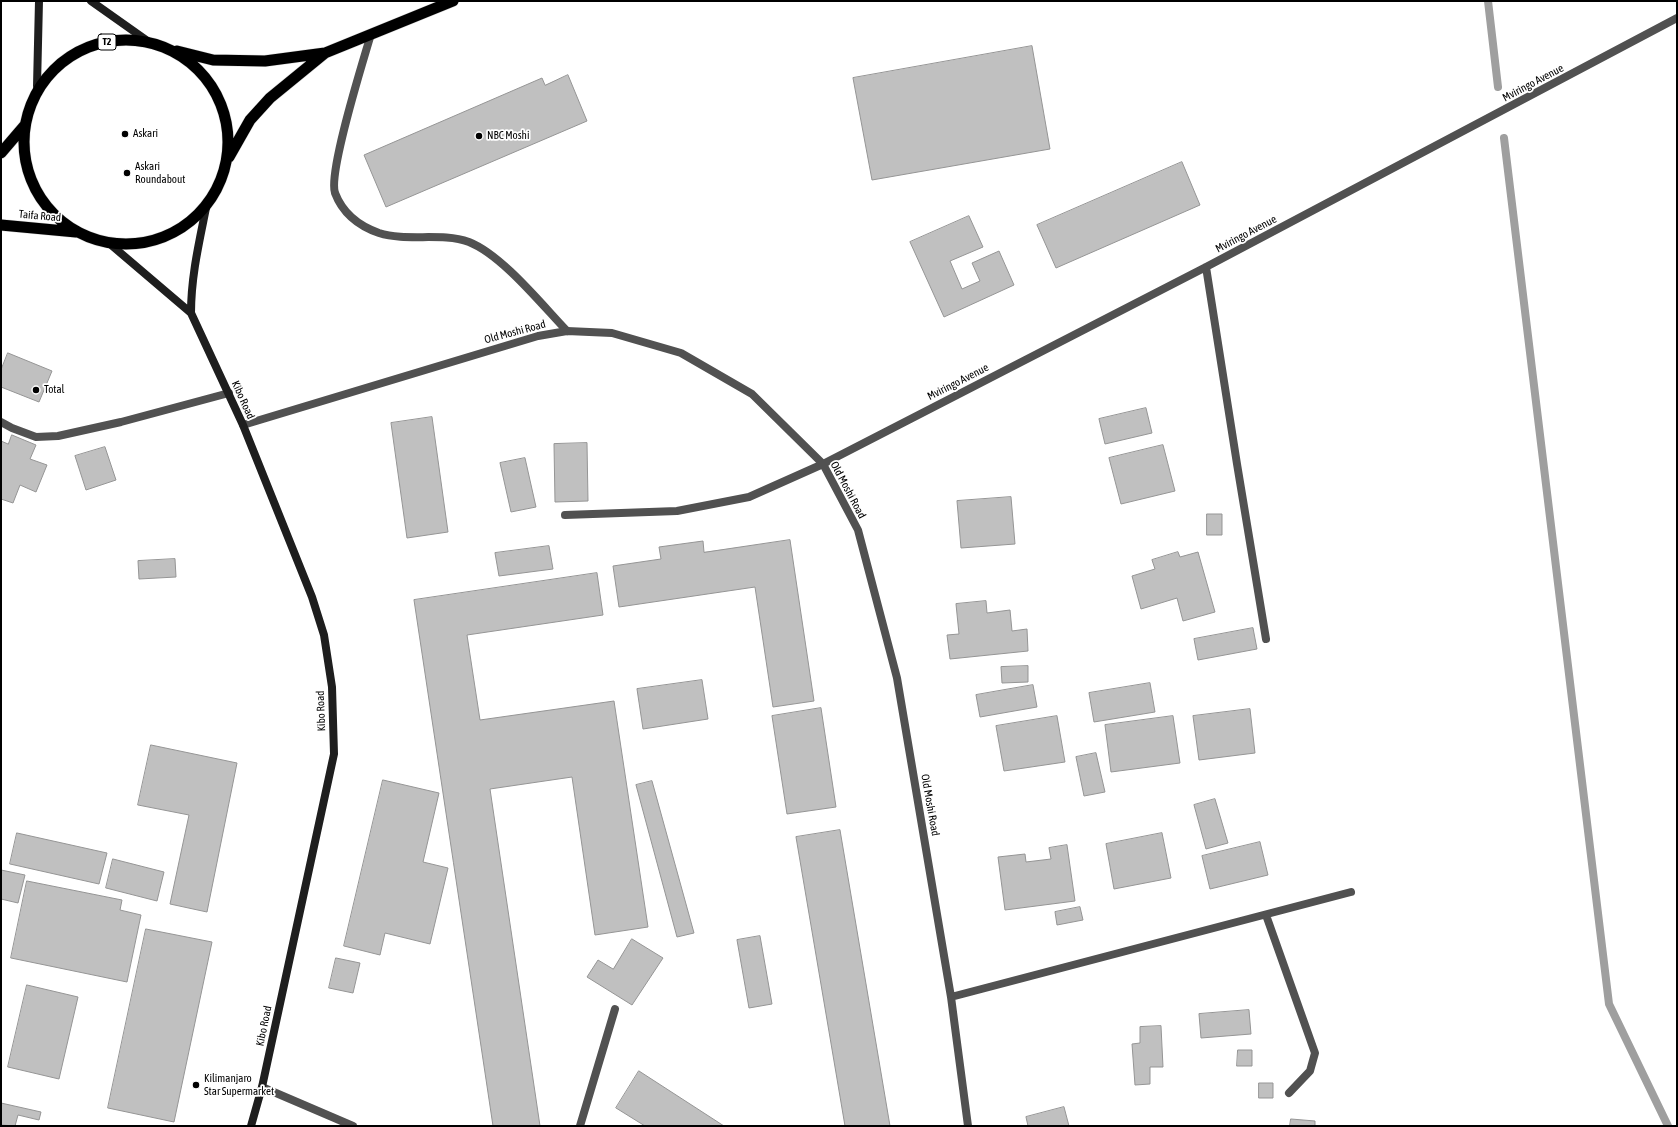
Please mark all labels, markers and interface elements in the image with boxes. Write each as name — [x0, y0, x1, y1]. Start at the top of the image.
road number: T2 — [98, 34, 116, 50]
street label: Mviringo Avenue — [1500, 61, 1566, 105]
place label: Askari — [133, 127, 158, 141]
marker: Askari — [120, 129, 130, 139]
place label: NBC Moshi — [487, 129, 529, 143]
marker: NBC Moshi — [474, 131, 484, 141]
place label: Askari Roundabout — [135, 160, 186, 186]
marker: Askari Roundabout — [122, 168, 132, 178]
street label: Taifa Road — [18, 208, 62, 224]
street label: Mviringo Avenue — [1213, 212, 1279, 256]
street label: Old Moshi Road — [483, 318, 547, 346]
street label: Mviringo Avenue — [925, 361, 991, 403]
street label: Kibo Road — [229, 379, 257, 421]
place label: Total — [44, 383, 65, 397]
marker: Total — [31, 385, 41, 395]
street label: Old Moshi Road — [827, 459, 869, 521]
street label: Kibo Road — [314, 690, 328, 732]
street label: Old Moshi Road — [918, 773, 942, 837]
street label: Kibo Road — [253, 1005, 275, 1047]
place label: Kilimanjaro Star Supermarket — [204, 1072, 274, 1098]
marker: Kilimanjaro Star Supermarket — [191, 1080, 201, 1090]

